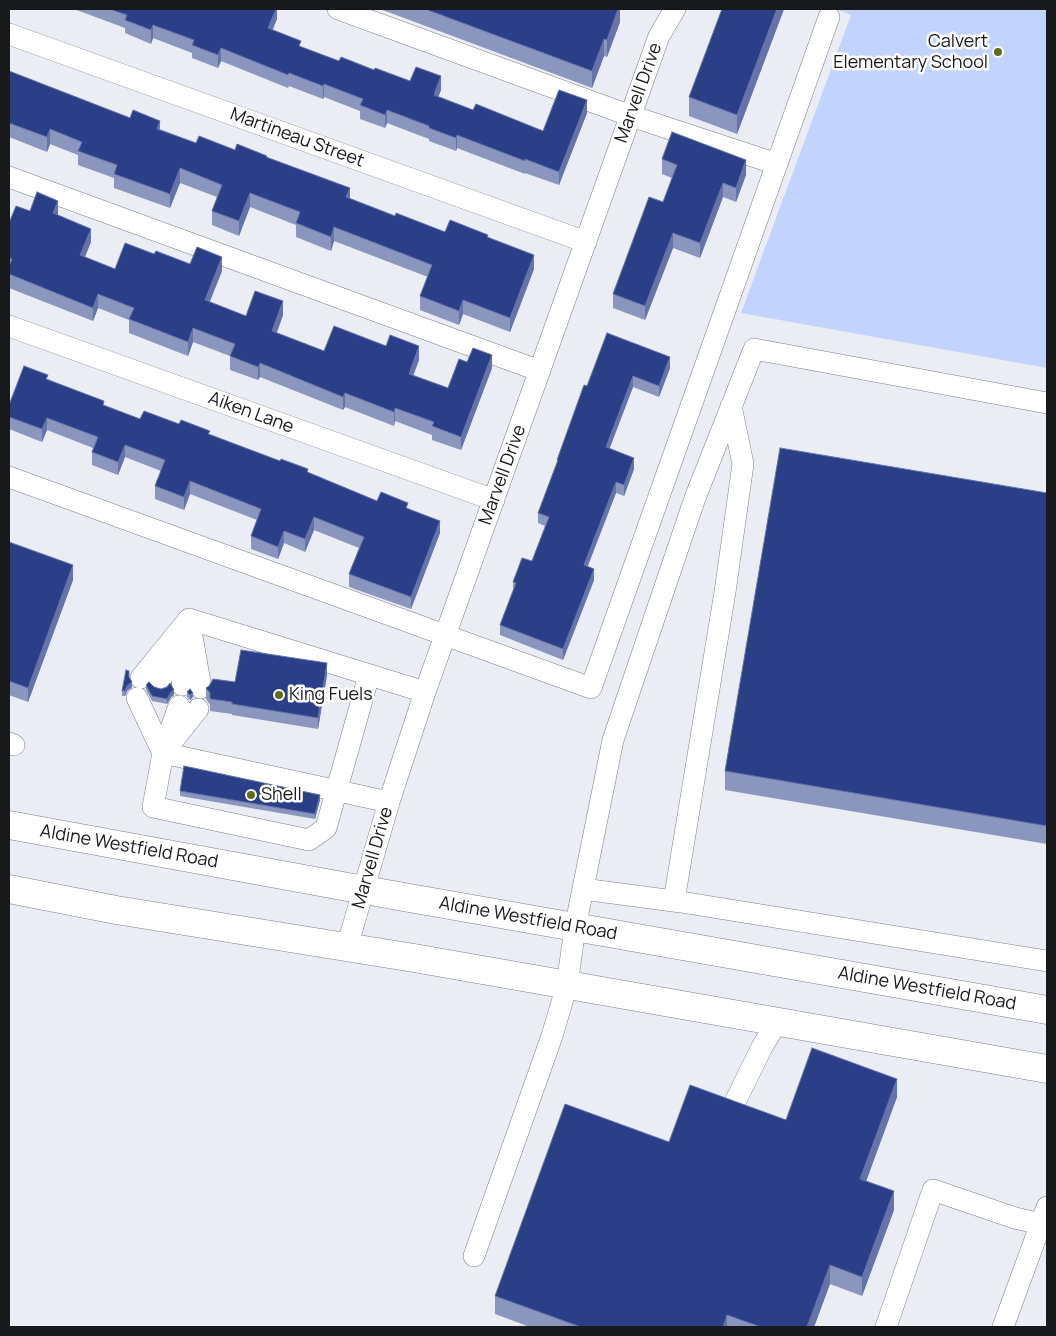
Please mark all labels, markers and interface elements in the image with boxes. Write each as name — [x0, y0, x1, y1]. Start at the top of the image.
place label: Calvert Elementary School — [833, 31, 988, 74]
street label: Marvell Drive — [611, 40, 667, 146]
marker: Calvert Elementary School — [992, 46, 1004, 58]
street label: Martineau Street — [227, 104, 367, 172]
street label: Aiken Lane — [205, 388, 297, 438]
street label: Marvell Drive — [475, 422, 531, 528]
place label: King Fuels — [289, 684, 373, 706]
marker: King Fuels — [273, 689, 285, 701]
place label: Shell — [261, 784, 302, 806]
marker: Shell — [245, 789, 257, 801]
street label: Marvell Drive — [348, 805, 398, 911]
street label: Aldine Westfield Road — [38, 821, 220, 873]
street label: Aldine Westfield Road — [437, 893, 619, 945]
street label: Aldine Westfield Road — [836, 963, 1018, 1015]

